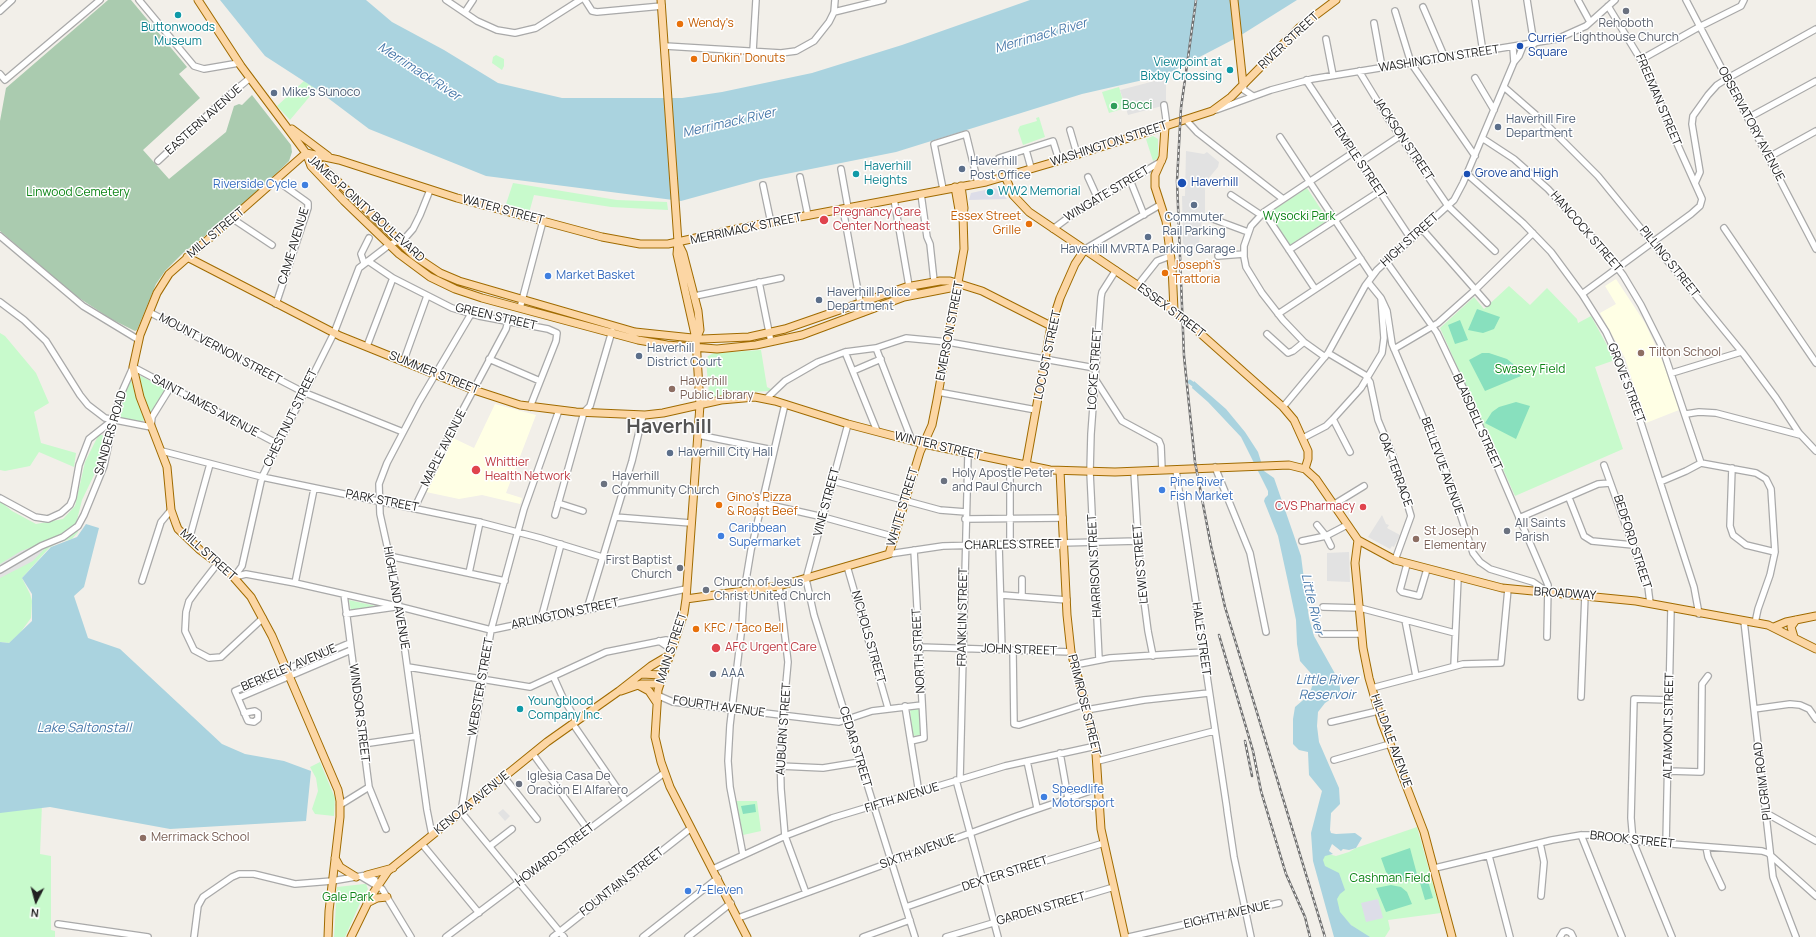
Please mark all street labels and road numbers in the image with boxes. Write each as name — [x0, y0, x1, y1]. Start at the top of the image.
street label: RIVER STREET — [1256, 9, 1322, 73]
street label: WASHINGTON STREET — [1378, 42, 1500, 76]
street label: FREEMAN STREET — [1632, 52, 1684, 148]
street label: OBSERVATORY AVENUE — [1715, 64, 1787, 184]
street label: EASTERN AVENUE — [163, 82, 245, 158]
street label: JACKSON STREET — [1370, 94, 1436, 184]
street label: WASHINGTON STREET — [1049, 118, 1169, 170]
street label: TEMPLE STREET — [1327, 119, 1389, 201]
street label: JAMES P GINTY BOULEVARD — [305, 153, 427, 265]
street label: WINGATE STREET — [1062, 163, 1152, 225]
street label: HANCOCK STREET — [1547, 189, 1625, 275]
street label: WATER STREET — [460, 192, 546, 228]
street label: MILL STREET — [184, 205, 248, 261]
street label: CAME AVENUE — [275, 206, 313, 286]
street label: MERRIMACK STREET — [689, 210, 803, 248]
street label: HIGH STREET — [1378, 210, 1442, 270]
street label: PILLING STREET — [1636, 224, 1702, 300]
street label: EMERSON STREET — [933, 280, 967, 382]
street label: ESSEX STREET — [1134, 281, 1208, 341]
street label: GREEN STREET — [454, 301, 538, 333]
street label: LOCUST STREET — [1031, 309, 1065, 401]
street label: MOUNT VERNON STREET — [156, 310, 284, 388]
street label: LOCKE STREET — [1085, 327, 1105, 411]
street label: GROVE STREET — [1604, 341, 1648, 425]
street label: SUMMER STREET — [387, 348, 481, 398]
street label: CHESTNUT STREET — [261, 367, 321, 469]
street label: SAINT JAMES AVENUE — [149, 372, 261, 440]
street label: BLAISDELL STREET — [1449, 372, 1505, 472]
street label: SANDERS ROAD — [92, 389, 130, 477]
street label: MAPLE AVENUE — [418, 407, 470, 489]
street label: BELLEVUE AVENUE — [1418, 415, 1466, 517]
street label: WINTER STREET — [893, 429, 983, 463]
street label: OAK TERRACE — [1375, 431, 1415, 509]
street label: VINE STREET — [811, 466, 843, 538]
street label: WHITE STREET — [884, 466, 922, 548]
street label: PARK STREET — [344, 487, 420, 515]
street label: BEDFORD STREET — [1610, 493, 1654, 591]
street label: HARRISON STREET — [1085, 514, 1105, 618]
street label: LEWIS STREET — [1130, 524, 1152, 604]
street label: MILL STREET — [177, 526, 239, 584]
street label: CHARLES STREET — [964, 537, 1062, 553]
street label: HIGHLAND AVENUE — [380, 545, 412, 651]
street label: FRANKLIN STREET — [955, 567, 971, 667]
street label: BROADWAY — [1533, 585, 1597, 603]
street label: NICHOLS STREET — [848, 589, 888, 685]
street label: ARLINGTON STREET — [510, 596, 620, 632]
street label: HALE STREET — [1189, 601, 1213, 677]
street label: NORTH STREET — [910, 608, 928, 694]
street label: MAIN STREET — [654, 611, 690, 685]
street label: WEBSTER STREET — [465, 637, 497, 737]
street label: BERKELEY AVENUE — [239, 641, 339, 695]
street label: JOHN STREET — [981, 641, 1057, 659]
street label: PRIMROSE STREET — [1064, 653, 1104, 757]
street label: WINDSOR STREET — [346, 663, 372, 763]
street label: ALTAMONT STREET — [1661, 673, 1677, 779]
street label: AUBURN STREET — [774, 682, 794, 776]
street label: HILLDALE AVENUE — [1367, 692, 1415, 790]
street label: FOURTH AVENUE — [672, 693, 766, 721]
street label: CEDAR STREET — [836, 705, 874, 789]
street label: PILGRIM ROAD — [1751, 741, 1775, 821]
street label: KENOZA AVENUE — [432, 768, 512, 838]
street label: FIFTH AVENUE — [863, 780, 941, 816]
street label: HOWARD STREET — [513, 821, 597, 889]
street label: BROOK STREET — [1589, 828, 1675, 852]
street label: SIXTH AVENUE — [878, 832, 958, 872]
street label: FOUNTAIN STREET — [577, 845, 667, 919]
street label: DEXTER STREET — [960, 853, 1050, 895]
street label: GARDEN STREET — [995, 889, 1087, 929]
street label: EIGHTH AVENUE — [1182, 898, 1272, 932]

